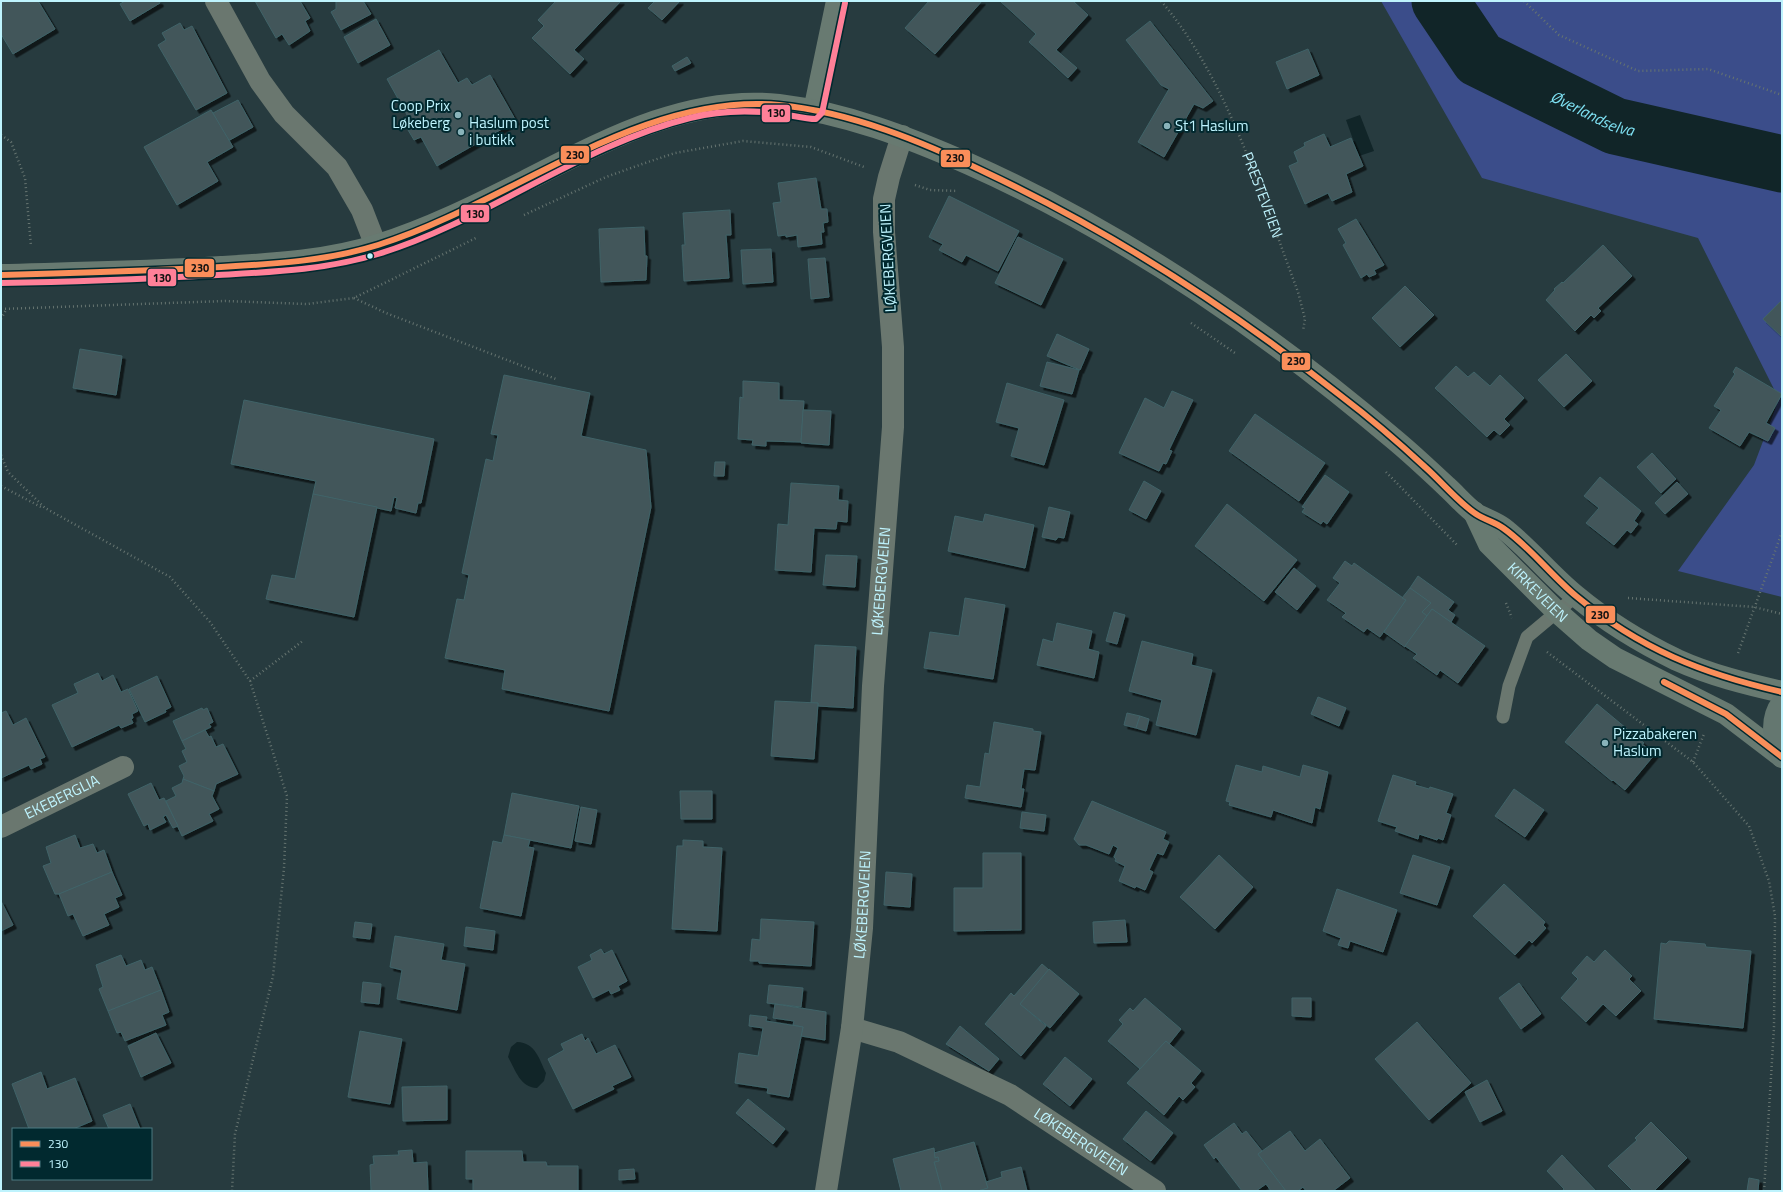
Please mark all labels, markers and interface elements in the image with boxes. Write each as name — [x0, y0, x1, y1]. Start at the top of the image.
water label: Øverlandselva — [1547, 84, 1638, 142]
place label: Coop Prix Løkeberg — [391, 94, 450, 134]
line badge: 130 — [761, 104, 791, 123]
text: 130 — [767, 105, 785, 121]
marker: Coop Prix Løkeberg — [453, 110, 463, 120]
place label: Haslum post i butikk — [469, 111, 550, 151]
place label: St1 Haslum — [1175, 114, 1249, 137]
marker: St1 Haslum — [1162, 121, 1172, 131]
marker: Haslum post i butikk — [456, 127, 466, 137]
line badge: 230 — [560, 145, 590, 164]
text: 230 — [566, 147, 584, 163]
line badge: 230 — [940, 149, 971, 168]
street label: PRESTEVEIEN — [1236, 149, 1289, 241]
text: 230 — [946, 150, 964, 166]
street label: LØKEBERGVEIEN — [873, 203, 902, 313]
line badge: 130 — [460, 204, 490, 223]
text: 130 — [466, 206, 484, 222]
unlabelled marker — [365, 251, 375, 261]
line badge: 230 — [184, 258, 215, 278]
text: 230 — [191, 260, 209, 276]
line badge: 130 — [147, 268, 177, 287]
text: 130 — [153, 270, 171, 286]
line badge: 230 — [1281, 352, 1311, 371]
text: 230 — [1287, 353, 1305, 369]
street label: LØKEBERGVEIEN — [865, 526, 896, 636]
street label: KIRKEVEIEN — [1502, 557, 1573, 628]
line badge: 230 — [1585, 605, 1616, 624]
text: 230 — [1591, 607, 1609, 623]
place label: Pizzabakeren Haslum — [1613, 722, 1697, 762]
marker: Pizzabakeren Haslum — [1600, 738, 1610, 748]
street label: EKEBERGLIA — [20, 768, 103, 825]
street label: LØKEBERGVEIEN — [847, 850, 877, 960]
street label: LØKEBERGVEIEN — [1029, 1102, 1133, 1181]
legend — [12, 1128, 152, 1180]
text: 230 — [48, 1134, 68, 1153]
text: 130 — [48, 1154, 68, 1173]

